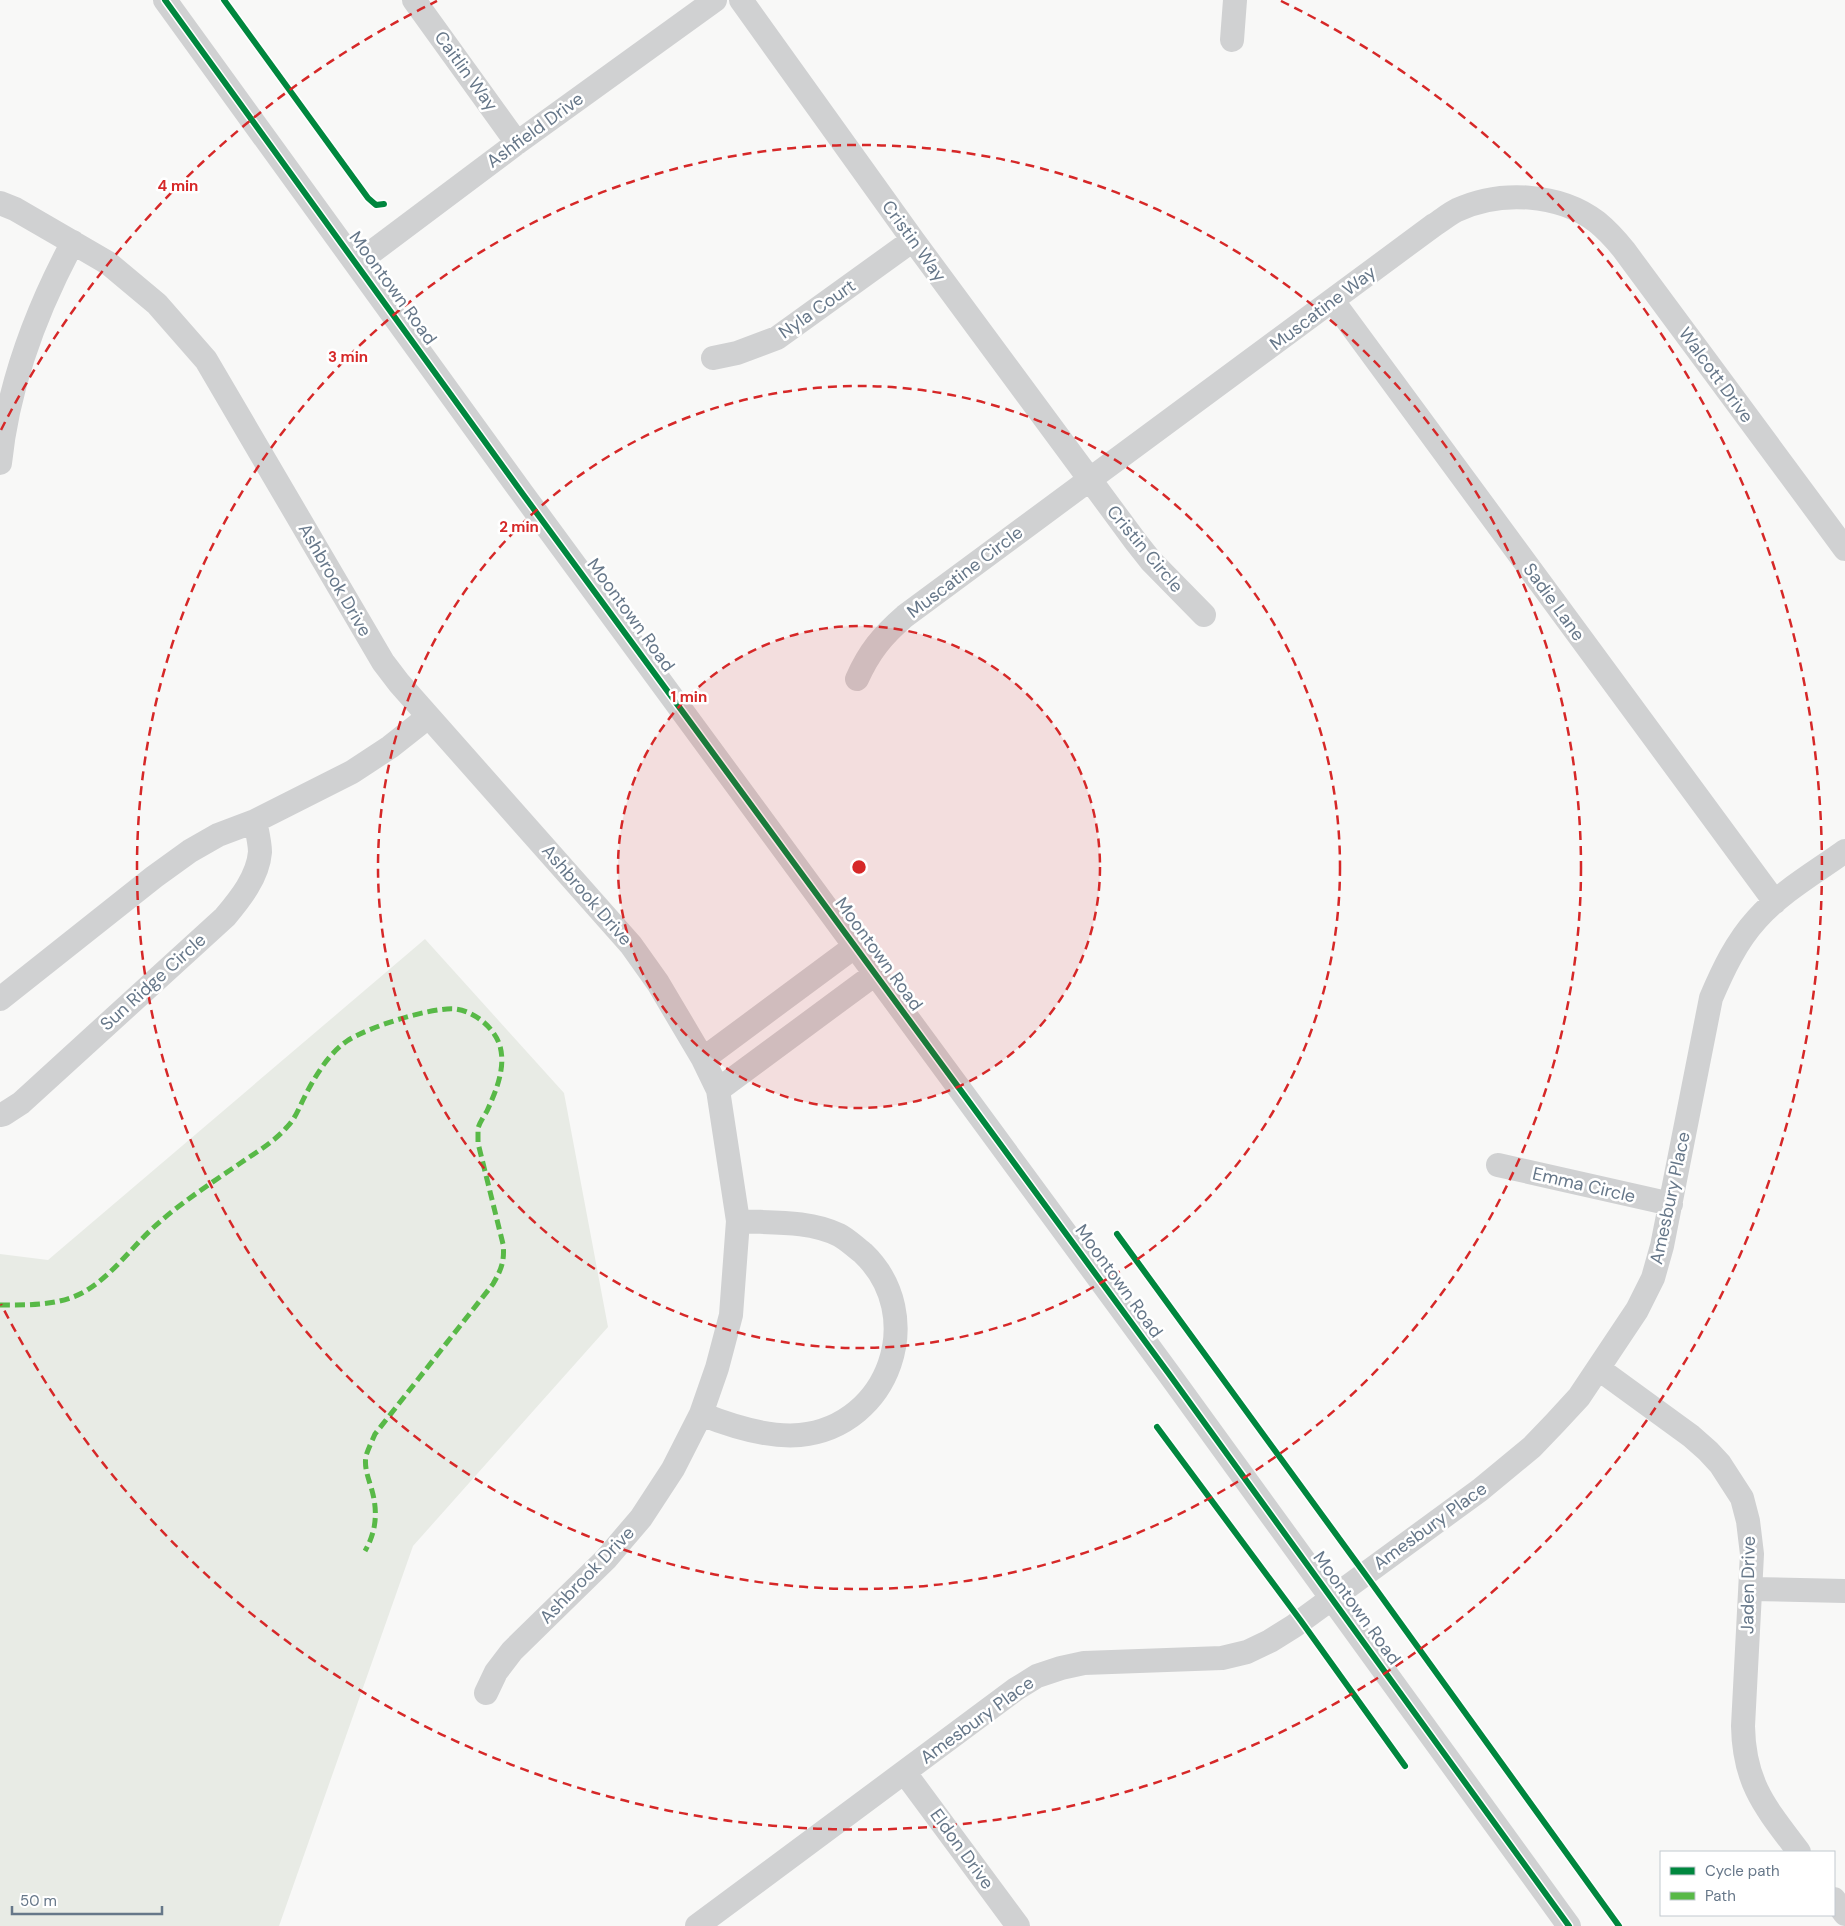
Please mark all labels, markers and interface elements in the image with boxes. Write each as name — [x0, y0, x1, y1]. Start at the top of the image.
street label: Caitlin Way — [429, 26, 503, 116]
street label: Ashfield Drive — [482, 87, 588, 173]
text: 4 min — [158, 176, 198, 196]
street label: Cristin Way — [876, 195, 952, 287]
street label: Moontown Road — [344, 226, 442, 350]
street label: Muscatine Way — [1265, 260, 1381, 356]
street label: Nyla Court — [774, 274, 860, 344]
street label: Walcott Drive — [1673, 322, 1759, 428]
text: 3 min — [328, 347, 368, 367]
street label: Cristin Circle — [1101, 500, 1189, 598]
text: 2 min — [499, 517, 539, 537]
street label: Ashbrook Drive — [293, 519, 377, 641]
street label: Muscatine Circle — [902, 521, 1028, 623]
street label: Moontown Road — [582, 553, 680, 677]
street label: Sadie Lane — [1518, 558, 1590, 646]
text: 1 min — [671, 687, 707, 707]
street label: Ashbrook Drive — [536, 839, 638, 951]
centre of rings — [850, 858, 868, 876]
street label: Moontown Road — [830, 892, 928, 1016]
street label: Sun Ridge Circle — [95, 928, 211, 1036]
street label: Amesbury Place — [1644, 1129, 1696, 1267]
street label: Emma Circle — [1530, 1162, 1638, 1208]
street label: Moontown Road — [1070, 1219, 1168, 1343]
street label: Amesbury Place — [1368, 1477, 1492, 1575]
street label: Ashbrook Drive — [534, 1521, 640, 1629]
street label: Jaden Drive — [1735, 1536, 1761, 1634]
street label: Moontown Road — [1308, 1546, 1406, 1670]
street label: Amesbury Place — [915, 1671, 1039, 1769]
street label: Eldon Drive — [925, 1804, 999, 1894]
legend — [1660, 1851, 1835, 1916]
text: Cycle path — [1705, 1861, 1780, 1881]
scale bar — [12, 1884, 162, 1916]
text: Path — [1705, 1886, 1736, 1906]
text: 50 m — [20, 1891, 57, 1911]

